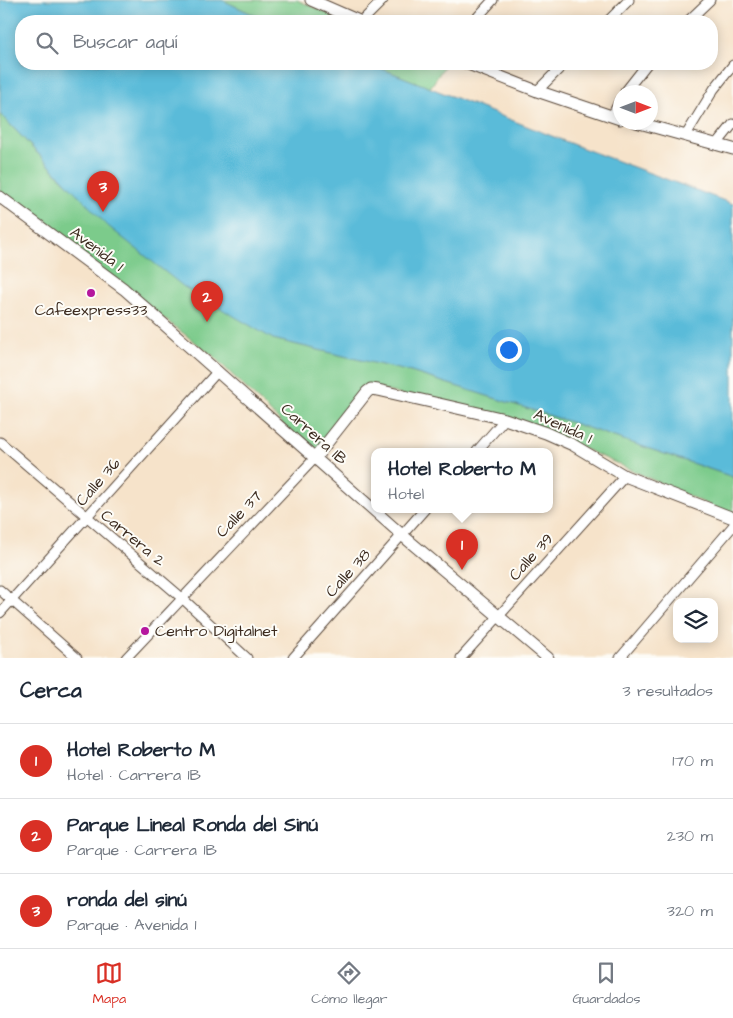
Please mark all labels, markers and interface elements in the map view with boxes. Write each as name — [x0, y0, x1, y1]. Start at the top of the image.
search box — [15, 15, 718, 70]
icon: search — [33, 29, 61, 57]
text: Buscar aquí — [73, 29, 177, 56]
north arrow — [613, 85, 658, 130]
pin: 3 — [87, 171, 119, 212]
street label: Avenida 1 — [65, 221, 129, 277]
pin: 2 — [191, 281, 223, 322]
marker: Cafeexpress33 — [85, 287, 97, 299]
place label: Cafeexpress33 — [35, 299, 147, 321]
your location — [496, 337, 522, 363]
street label: Carrera 1B — [276, 398, 353, 470]
street label: Avenida 1 — [530, 403, 596, 449]
popup — [371, 448, 553, 513]
street label: Calle 36 — [71, 453, 125, 511]
text: Hotel Roberto M — [388, 456, 536, 483]
text: Hotel — [388, 483, 424, 505]
street label: Calle 37 — [211, 486, 267, 542]
street label: Carrera 2 — [96, 504, 170, 572]
pin: 1 — [446, 529, 478, 570]
street label: Calle 39 — [504, 529, 558, 585]
street label: Calle 38 — [320, 544, 376, 602]
map controls — [673, 598, 718, 643]
button: layers — [673, 598, 718, 643]
place label: Centro Digitalnet — [155, 620, 278, 643]
marker: Centro Digitalnet — [139, 625, 151, 637]
text: Cerca — [20, 676, 82, 705]
text: 3 resultados — [622, 680, 713, 702]
text: Hotel Roberto M — [67, 737, 215, 764]
text: 1 — [35, 750, 37, 772]
text: 170 m — [672, 750, 713, 772]
text: Hotel · Carrera 1B — [67, 764, 201, 786]
text: Parque Lineal Ronda del Sinú — [67, 812, 318, 839]
text: 2 — [31, 825, 41, 847]
text: 230 m — [667, 825, 713, 847]
text: Parque · Carrera 1B — [67, 839, 217, 861]
text: ronda del sinú — [67, 887, 187, 914]
text: 3 — [32, 900, 40, 922]
text: 320 m — [667, 900, 713, 922]
text: Parque · Avenida 1 — [67, 914, 197, 936]
tab: Mapa — [93, 959, 126, 1009]
tab: Cómo llegar — [311, 959, 387, 1009]
tab: Guardados — [572, 959, 640, 1009]

